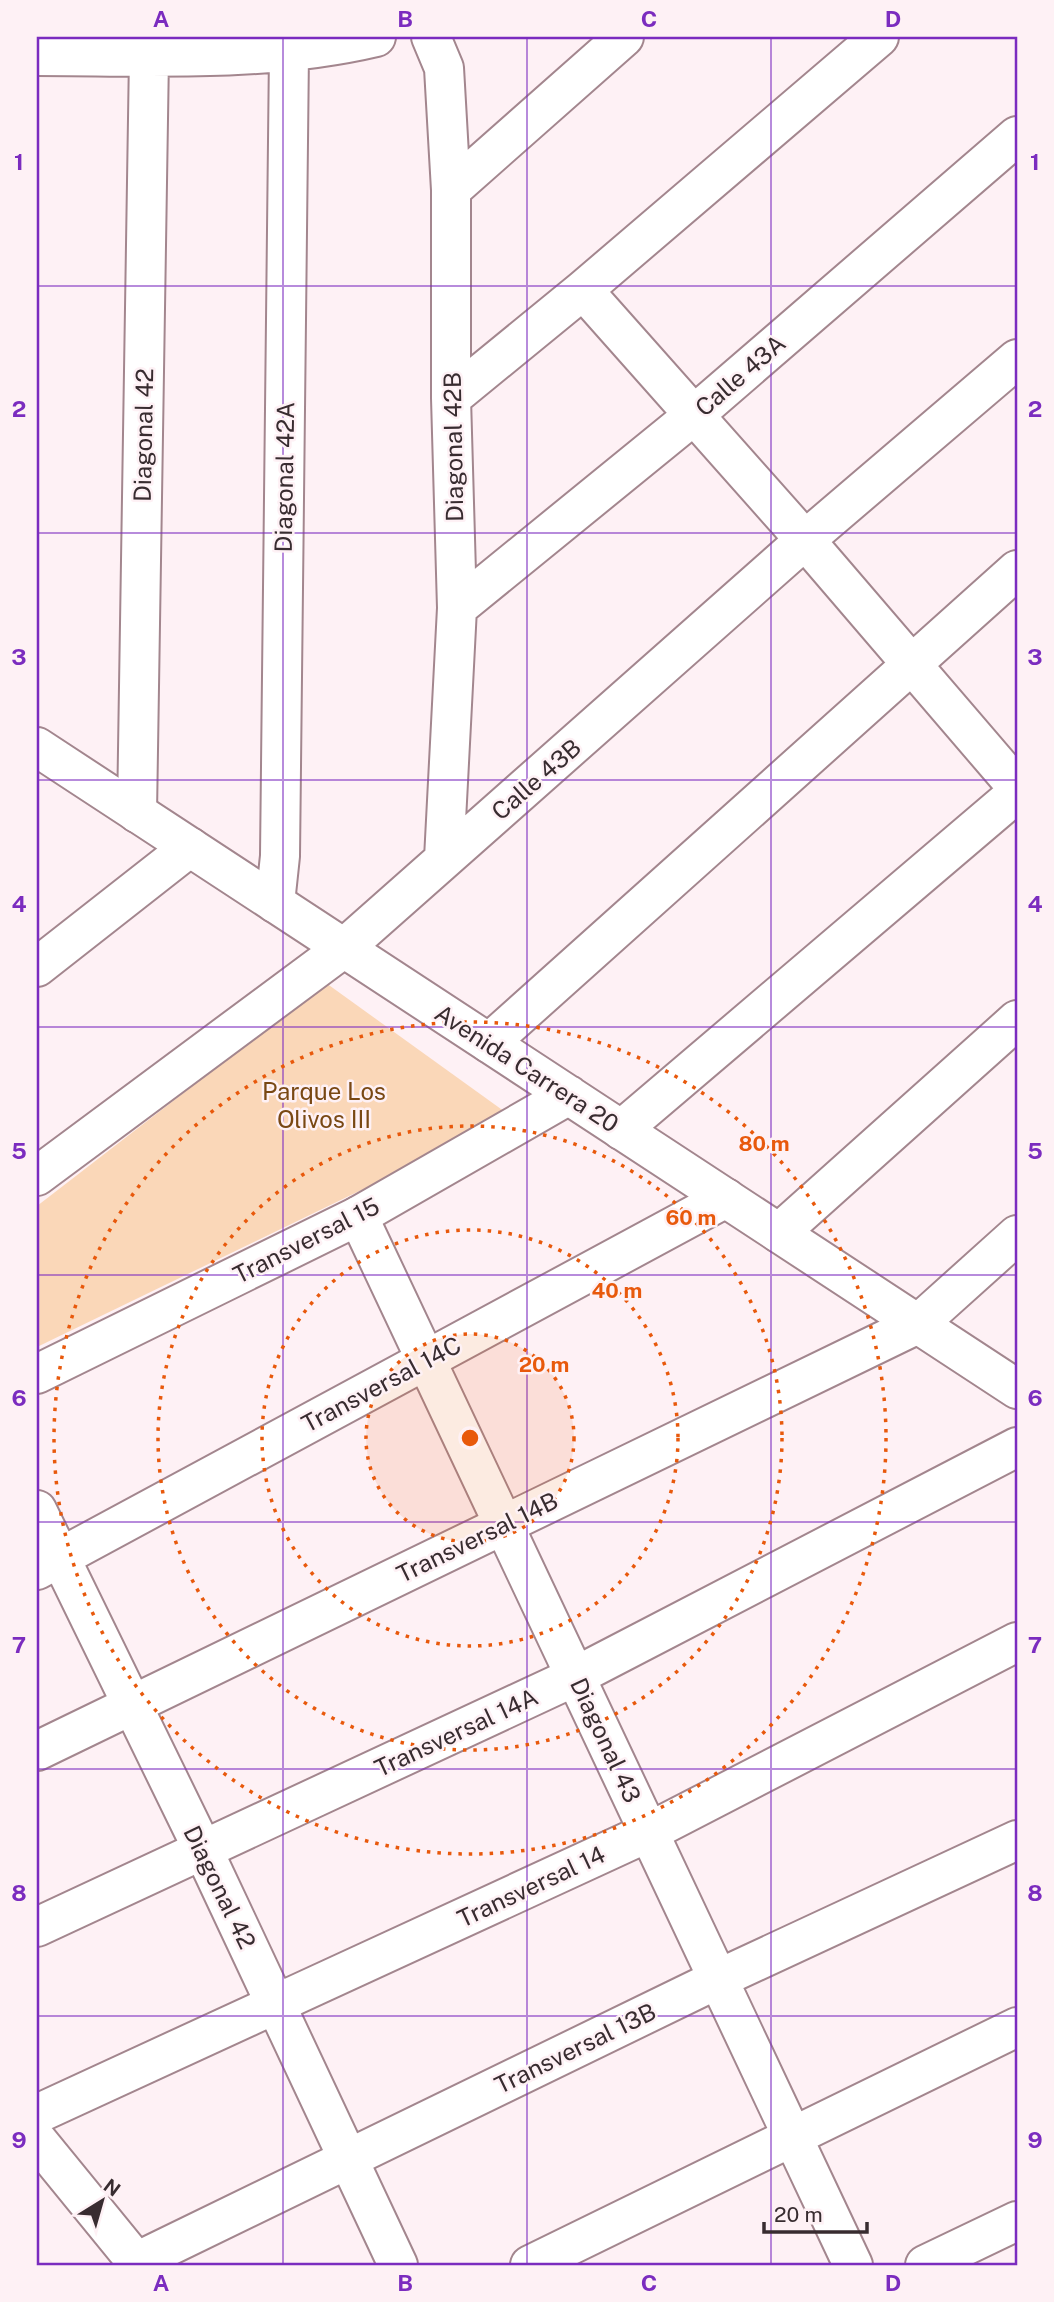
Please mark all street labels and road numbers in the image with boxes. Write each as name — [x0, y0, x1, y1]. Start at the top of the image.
street label: Calle 43A — [689, 328, 791, 422]
street label: Diagonal 42 — [128, 368, 158, 502]
street label: Diagonal 42B — [438, 372, 468, 522]
street label: Diagonal 42A — [269, 401, 299, 553]
street label: Calle 43B — [486, 733, 586, 825]
street label: Avenida Carrera 20 — [430, 998, 624, 1138]
street label: Transversal 15 — [228, 1191, 384, 1289]
street label: Transversal 14C — [297, 1330, 465, 1438]
street label: Transversal 14B — [392, 1486, 562, 1588]
street label: Diagonal 43 — [565, 1673, 647, 1807]
street label: Transversal 14A — [370, 1682, 542, 1782]
street label: Diagonal 42 — [178, 1821, 262, 1953]
street label: Transversal 14 — [453, 1840, 609, 1932]
street label: Transversal 13B — [490, 1997, 660, 2099]

